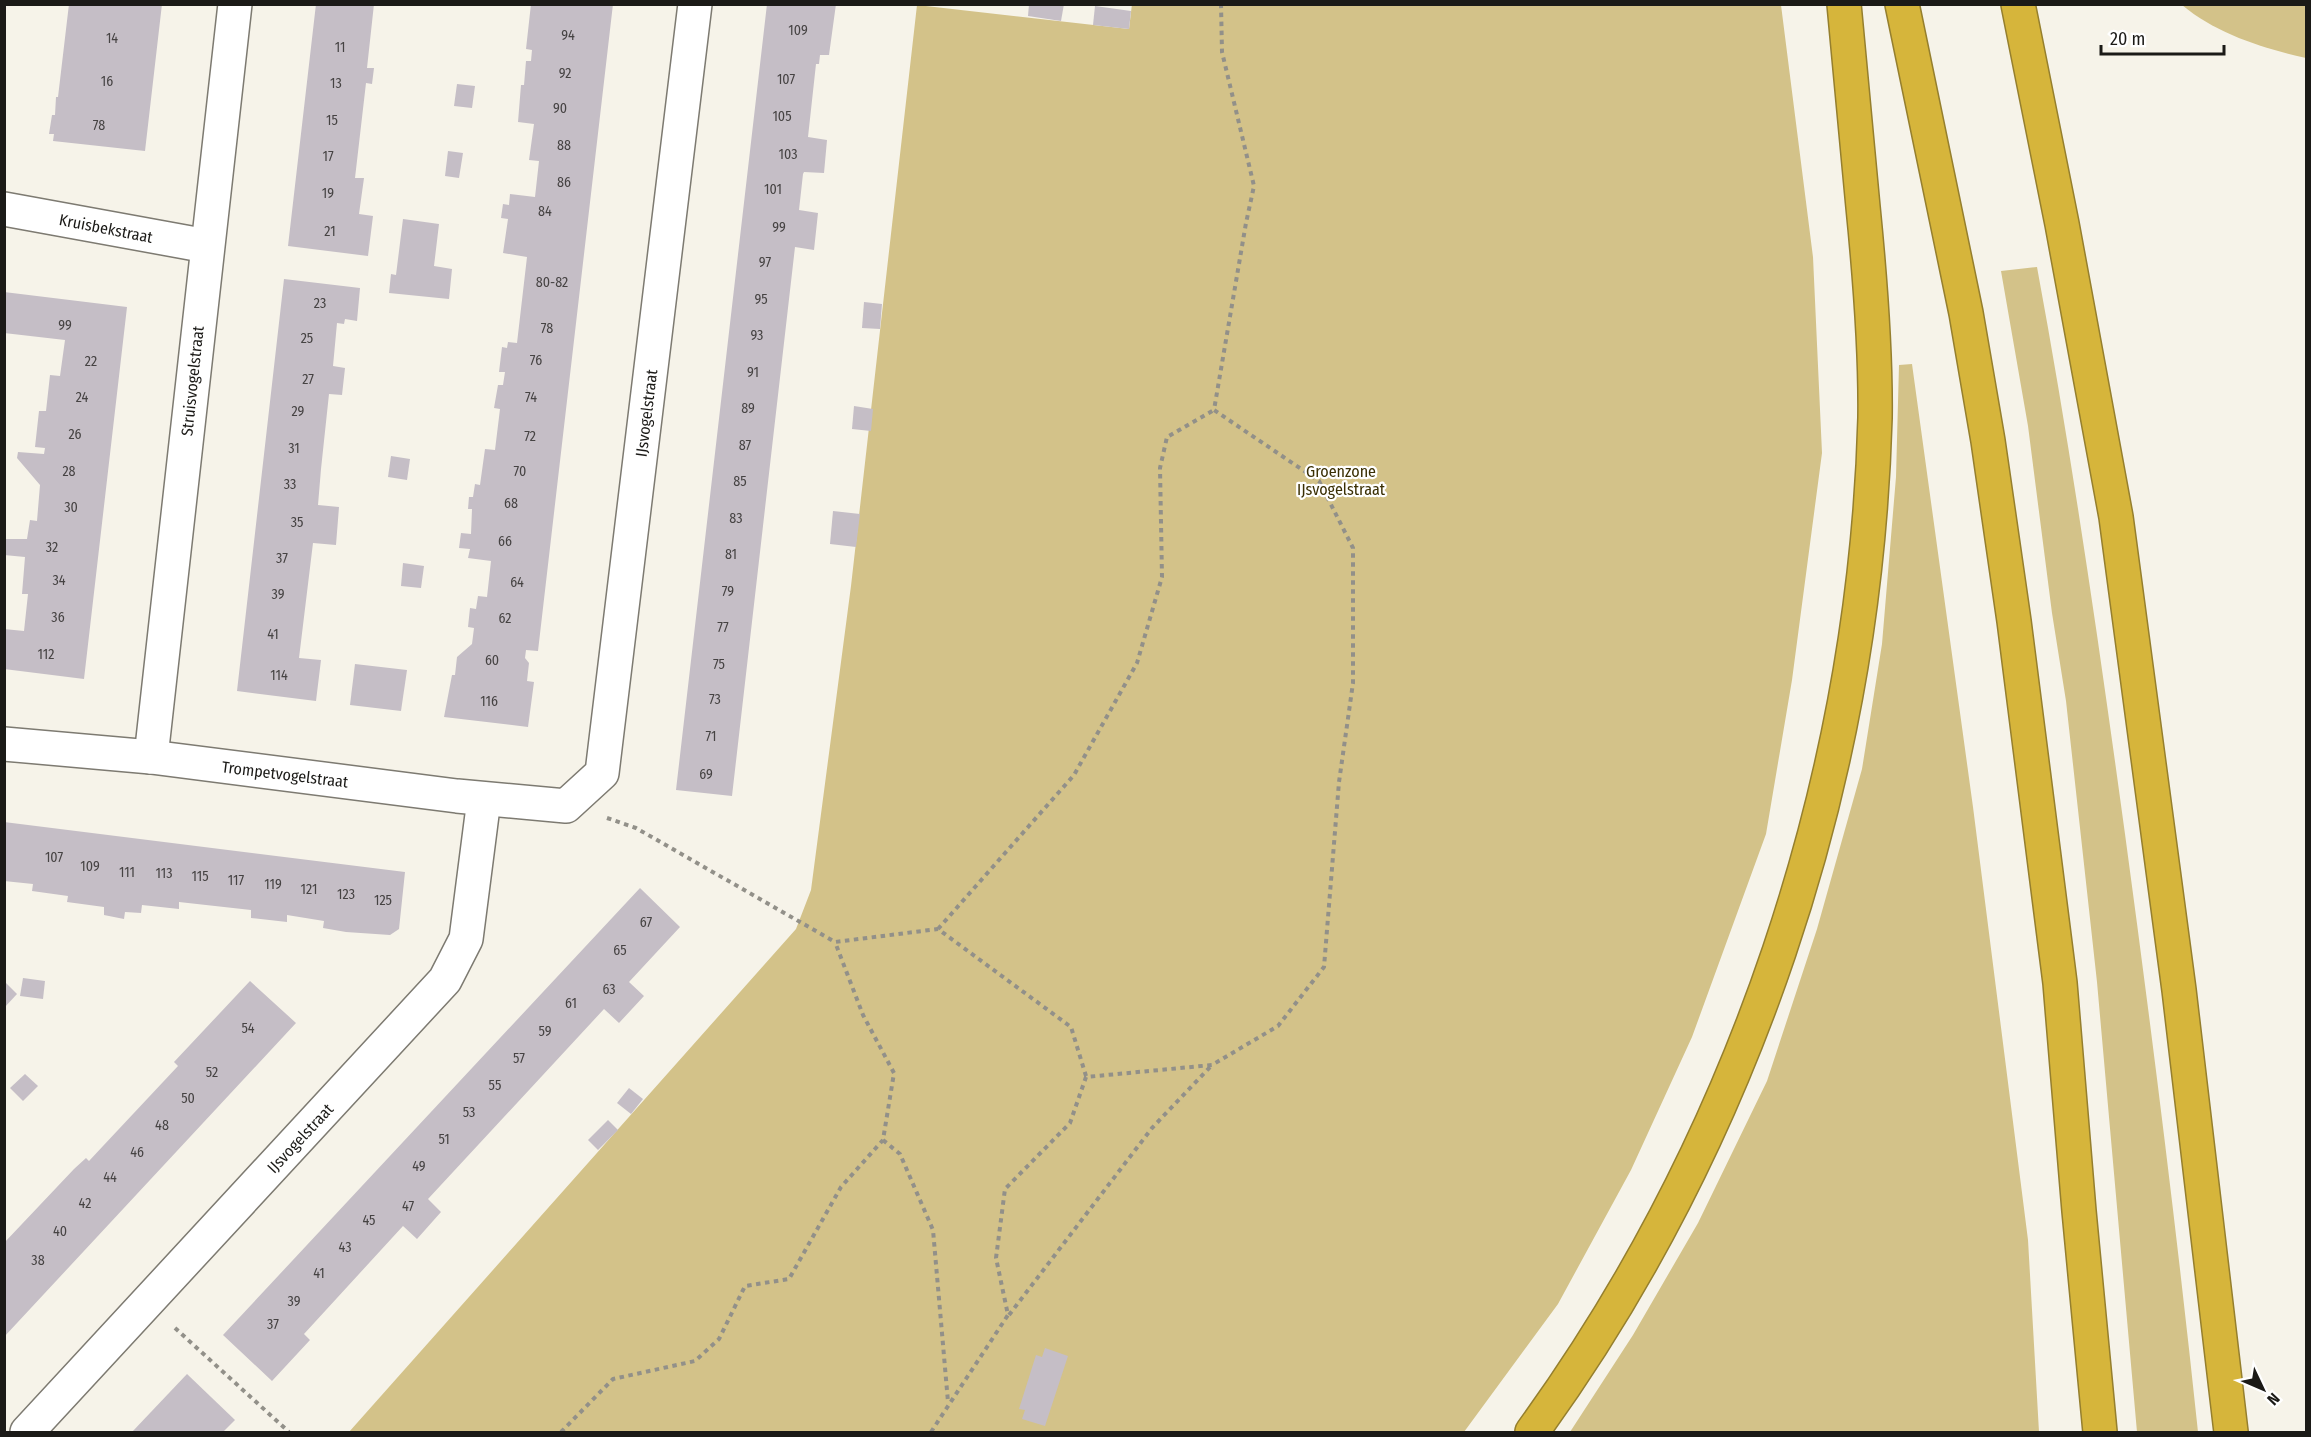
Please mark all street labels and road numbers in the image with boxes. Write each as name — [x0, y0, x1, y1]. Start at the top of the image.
street label: Kruisbekstraat — [57, 210, 155, 247]
street label: Struisvogelstraat — [177, 324, 208, 437]
street label: IJsvogelstraat — [632, 367, 661, 458]
street label: Trompetvogelstraat — [221, 757, 350, 792]
street label: IJsvogelstraat — [263, 1099, 338, 1177]

